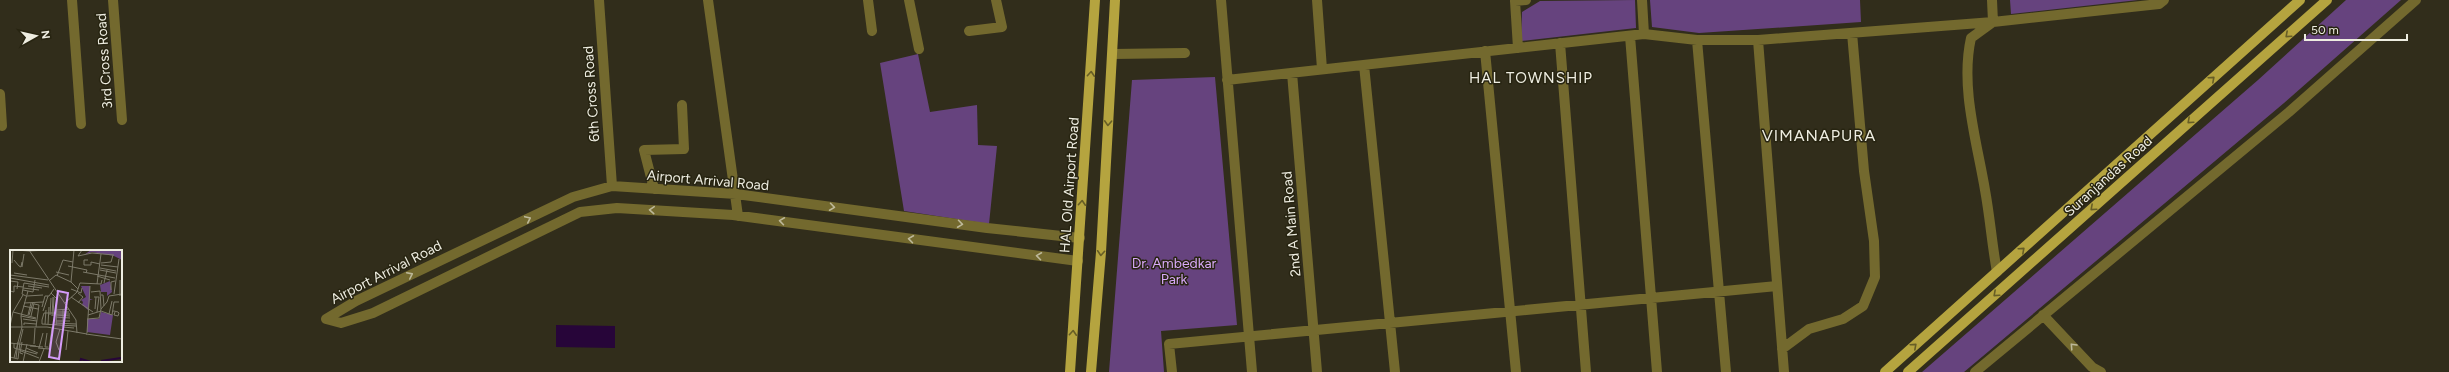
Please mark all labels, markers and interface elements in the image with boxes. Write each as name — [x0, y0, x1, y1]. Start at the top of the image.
street label: 3rd Cross Road — [93, 13, 116, 109]
north arrow — [16, 16, 56, 56]
scale bar — [2305, 16, 2407, 42]
text: 50 m — [2311, 23, 2339, 37]
text: N — [38, 30, 52, 40]
one-way arrow — [2285, 31, 2293, 38]
street label: 6th Cross Road — [580, 45, 603, 143]
district label: HAL TOWNSHIP — [1469, 69, 1593, 87]
one-way arrow — [1087, 71, 1096, 77]
one-way arrow — [2208, 77, 2215, 84]
street label: HAL Old Airport Road — [1056, 117, 1083, 253]
one-way arrow — [2188, 117, 2195, 124]
one-way arrow — [1104, 120, 1113, 126]
district label: VIMANAPURA — [1762, 126, 1876, 145]
street label: Suranjandas Road — [2061, 132, 2156, 220]
street label: Airport Arrival Road — [646, 167, 770, 194]
street label: 2nd A Main Road — [1278, 170, 1305, 277]
one-way arrow — [1078, 200, 1087, 206]
one-way arrow — [828, 202, 835, 211]
one-way arrow — [2090, 203, 2098, 210]
one-way arrow — [649, 205, 655, 214]
one-way arrow — [523, 216, 531, 224]
one-way arrow — [779, 217, 785, 226]
one-way arrow — [957, 219, 963, 228]
one-way arrow — [908, 235, 914, 244]
street label: Airport Arrival Road — [328, 237, 445, 308]
one-way arrow — [2017, 247, 2025, 255]
inset map — [10, 250, 122, 362]
one-way arrow — [1096, 250, 1105, 256]
one-way arrow — [1036, 252, 1042, 261]
park label: Dr. Ambedkar Park — [1132, 255, 1217, 288]
one-way arrow — [406, 272, 414, 280]
one-way arrow — [1993, 289, 2001, 297]
one-way arrow — [1068, 330, 1077, 336]
one-way arrow — [2070, 343, 2078, 351]
one-way arrow — [1910, 344, 1917, 351]

